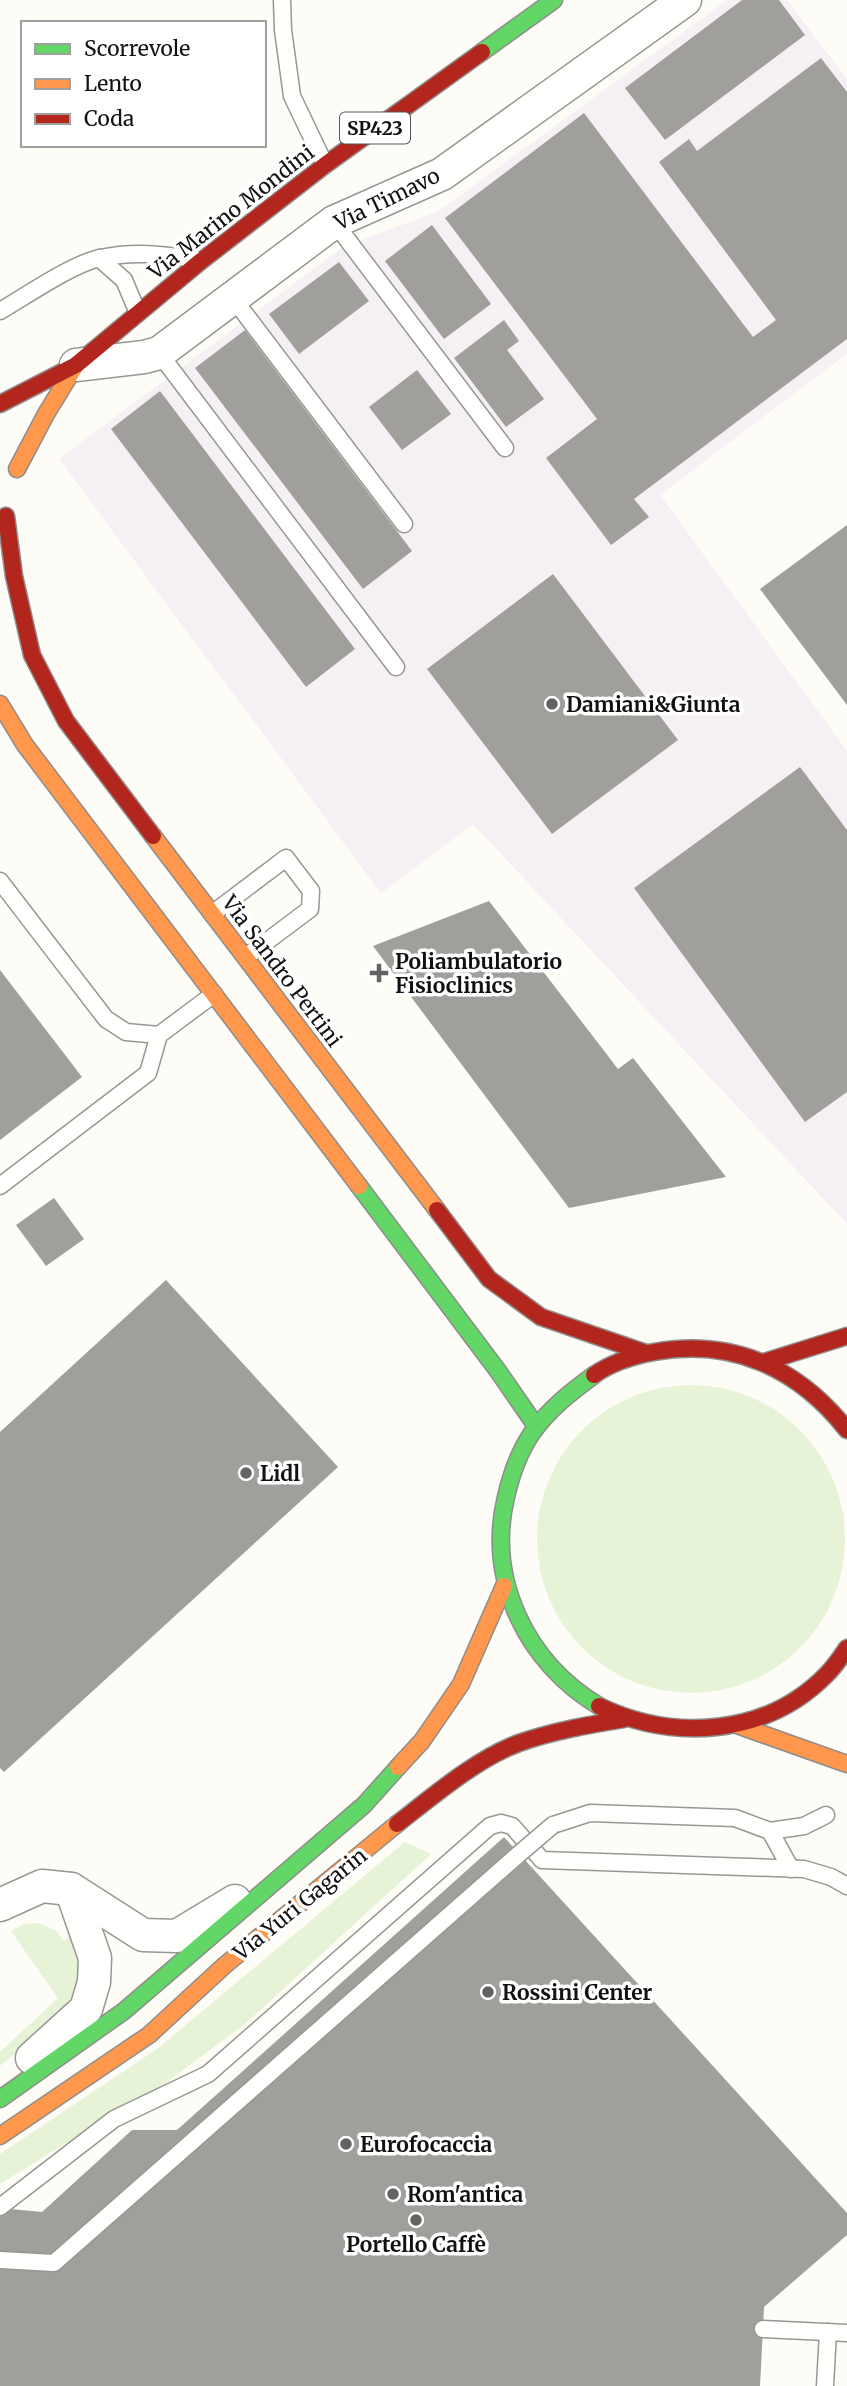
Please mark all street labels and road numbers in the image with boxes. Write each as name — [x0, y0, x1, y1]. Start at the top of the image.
road number: SP423 — [340, 112, 410, 144]
street label: Via Marino Mondini — [142, 139, 320, 286]
street label: Via Timavo — [329, 162, 444, 237]
street label: Via Sandro Pertini — [216, 889, 348, 1052]
street label: Via Yuri Gagarin — [227, 1842, 372, 1967]

